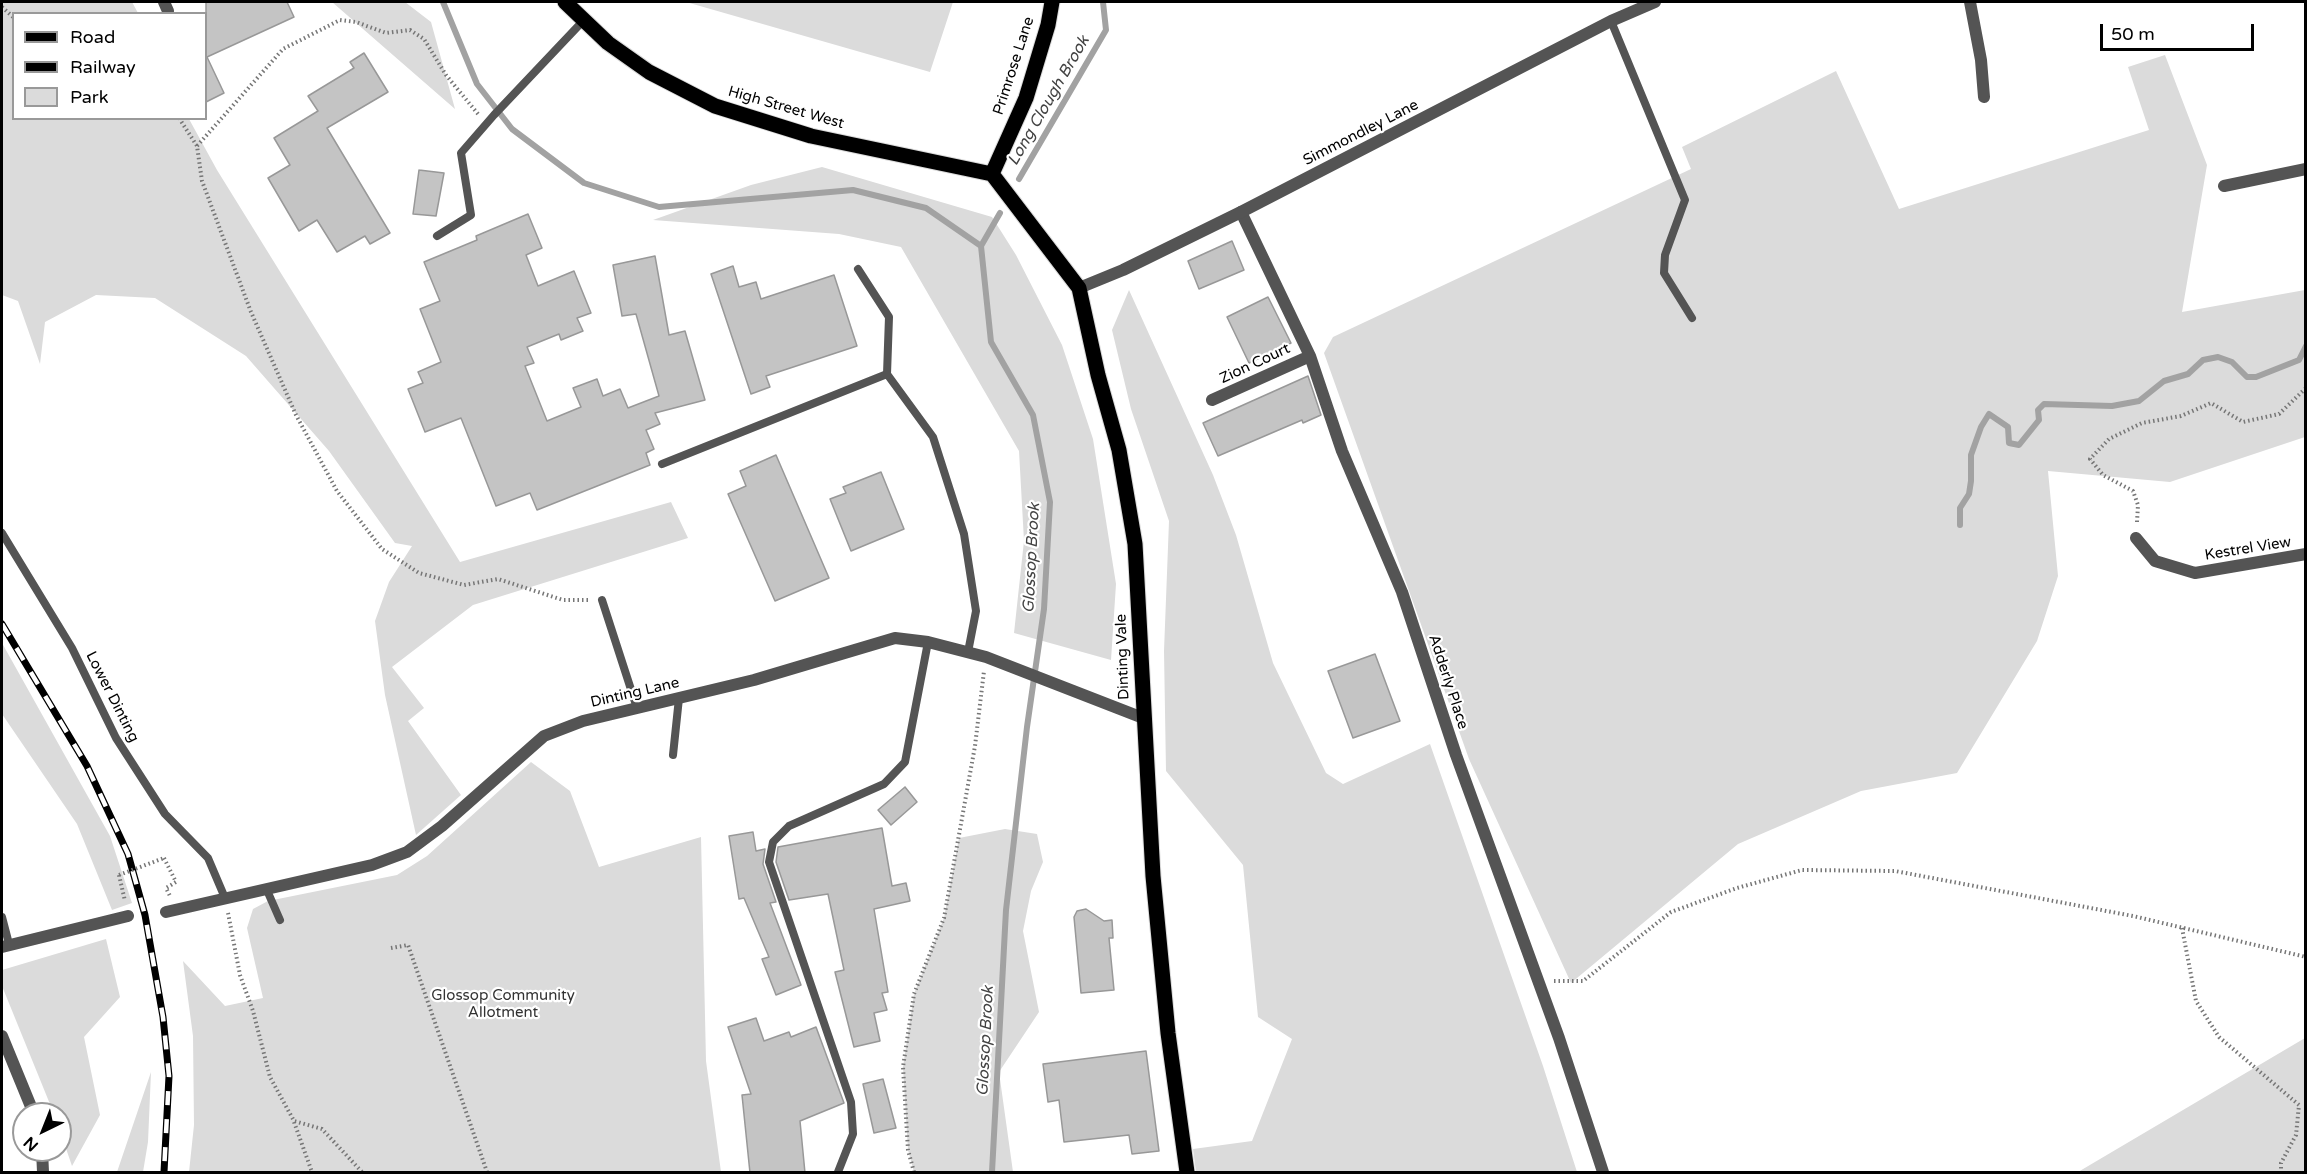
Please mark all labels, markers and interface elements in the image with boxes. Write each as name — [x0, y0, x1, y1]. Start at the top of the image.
legend — [12, 12, 207, 120]
scale bar — [2103, 12, 2258, 50]
street label: Primrose Lane — [990, 15, 1038, 117]
text: 50 m — [2111, 23, 2155, 45]
text: Road — [70, 26, 115, 48]
water label: Long Clough Brook — [1004, 33, 1094, 169]
text: Railway — [70, 56, 136, 78]
street label: High Street West — [726, 83, 846, 133]
text: Park — [70, 86, 108, 108]
street label: Simmondley Lane — [1300, 96, 1422, 170]
street label: Zion Court — [1217, 340, 1293, 388]
water label: Glossop Brook — [1020, 502, 1044, 614]
street label: Kestrel View — [2203, 533, 2293, 565]
street label: Dinting Vale — [1113, 614, 1133, 700]
street label: Adderly Place — [1424, 632, 1472, 732]
street label: Lower Dinting — [81, 649, 143, 745]
street label: Dinting Lane — [589, 674, 681, 712]
water label: Glossop Brook — [974, 985, 998, 1097]
park label: Glossop Community Allotment — [431, 987, 575, 1022]
north arrow — [12, 1102, 72, 1162]
text: N — [20, 1132, 43, 1155]

